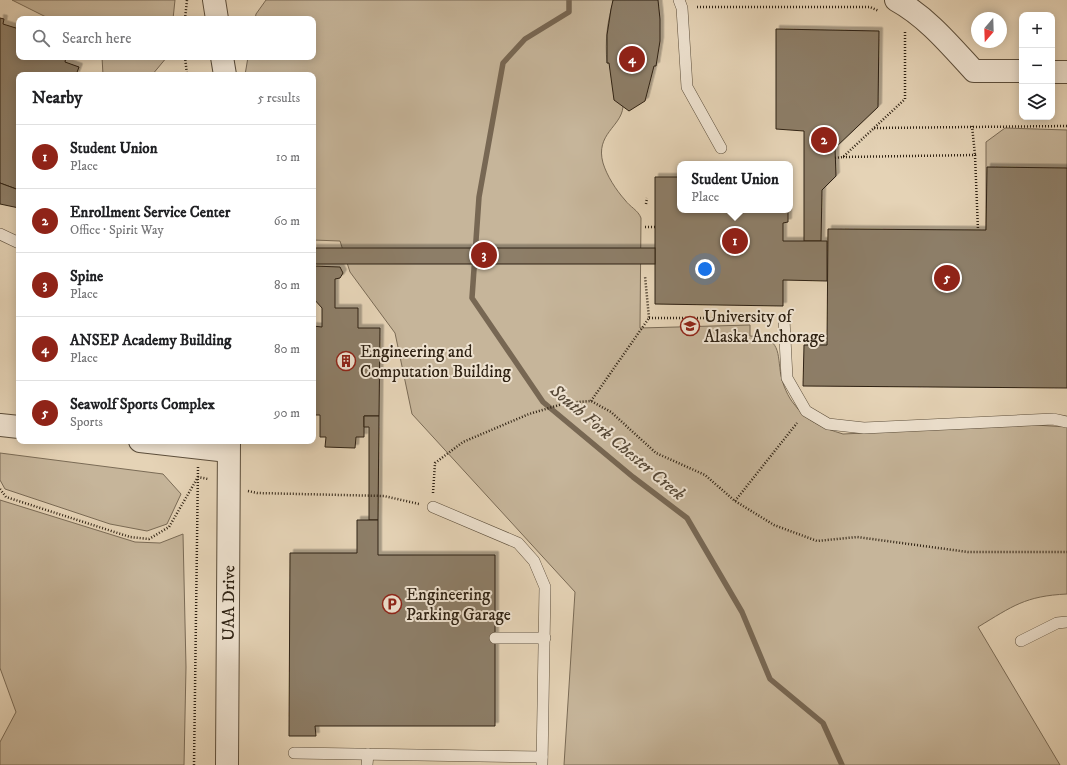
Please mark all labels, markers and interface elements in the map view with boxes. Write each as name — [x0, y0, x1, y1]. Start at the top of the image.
north arrow — [971, 12, 1007, 48]
map controls — [1019, 12, 1055, 120]
button: + — [1019, 12, 1055, 48]
search box — [16, 16, 316, 60]
icon: search — [30, 27, 52, 49]
text: Search here — [62, 29, 131, 48]
pin: 4 — [619, 44, 645, 74]
button: − — [1019, 48, 1055, 84]
button: layers — [1019, 84, 1055, 120]
text: Nearby — [32, 87, 82, 109]
text: 5 results — [258, 90, 300, 106]
pin: 2 — [811, 125, 837, 155]
text: Student Union — [70, 139, 158, 158]
text: 1 — [43, 149, 47, 165]
text: 10 m — [276, 149, 300, 165]
text: Place — [70, 158, 98, 174]
popup — [677, 161, 793, 213]
text: Student Union — [691, 170, 779, 189]
text: Place — [691, 189, 719, 205]
text: Enrollment Service Center — [70, 203, 230, 222]
text: 2 — [42, 213, 48, 229]
text: 60 m — [274, 213, 300, 229]
text: Office · Spirit Way — [70, 222, 164, 238]
pin: 1 — [722, 226, 748, 256]
pin: 3 — [471, 240, 497, 270]
your location — [695, 259, 715, 279]
pin: 5 — [934, 263, 960, 293]
text: Spine — [70, 267, 103, 286]
text: 3 — [43, 277, 47, 293]
text: 80 m — [274, 277, 300, 293]
text: Place — [70, 286, 98, 302]
place label: University of Alaska Anchorage — [704, 306, 825, 348]
school or university icon: University of Alaska Anchorage — [679, 315, 701, 337]
text: ANSEP Academy Building — [70, 331, 231, 350]
text: 4 — [41, 341, 49, 357]
text: 80 m — [274, 341, 300, 357]
place label: Engineering and Computation Building — [360, 341, 512, 383]
text: Place — [70, 350, 98, 366]
building icon: Engineering and Computation Building — [335, 350, 357, 372]
water label: South Fork Chester Creek — [545, 379, 690, 506]
text: Seawolf Sports Complex — [70, 395, 215, 414]
text: 5 — [42, 405, 48, 421]
text: 90 m — [274, 405, 300, 421]
text: Sports — [70, 414, 103, 430]
street label: UAA Drive — [218, 565, 240, 641]
place label: Engineering Parking Garage — [406, 584, 511, 626]
parking icon: Engineering Parking Garage — [381, 593, 403, 615]

